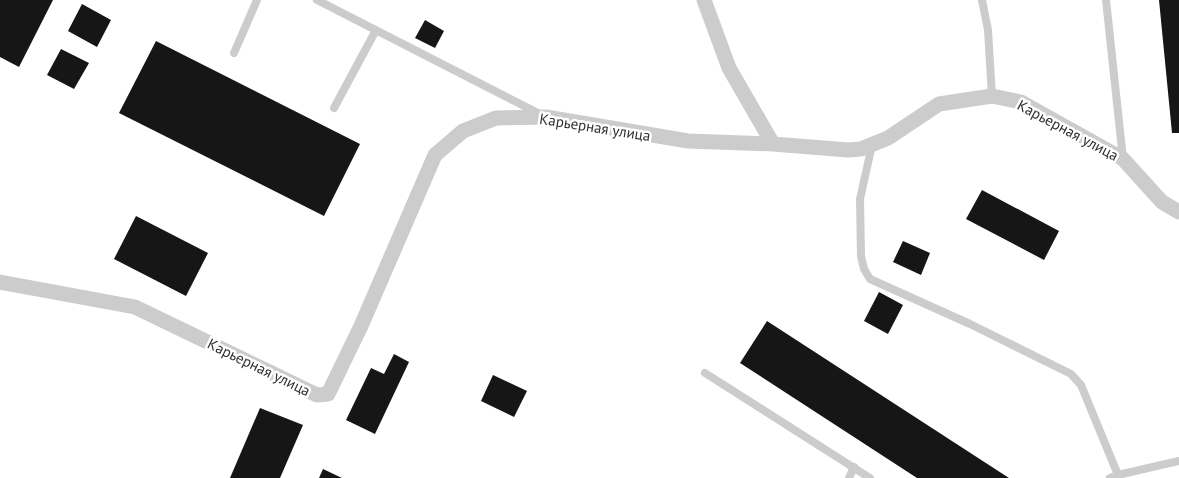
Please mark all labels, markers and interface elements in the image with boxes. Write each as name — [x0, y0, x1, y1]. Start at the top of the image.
street label: Карьерная улица — [1014, 95, 1122, 165]
street label: Карьерная улица — [538, 109, 652, 145]
street label: Карьерная улица — [204, 334, 314, 400]

